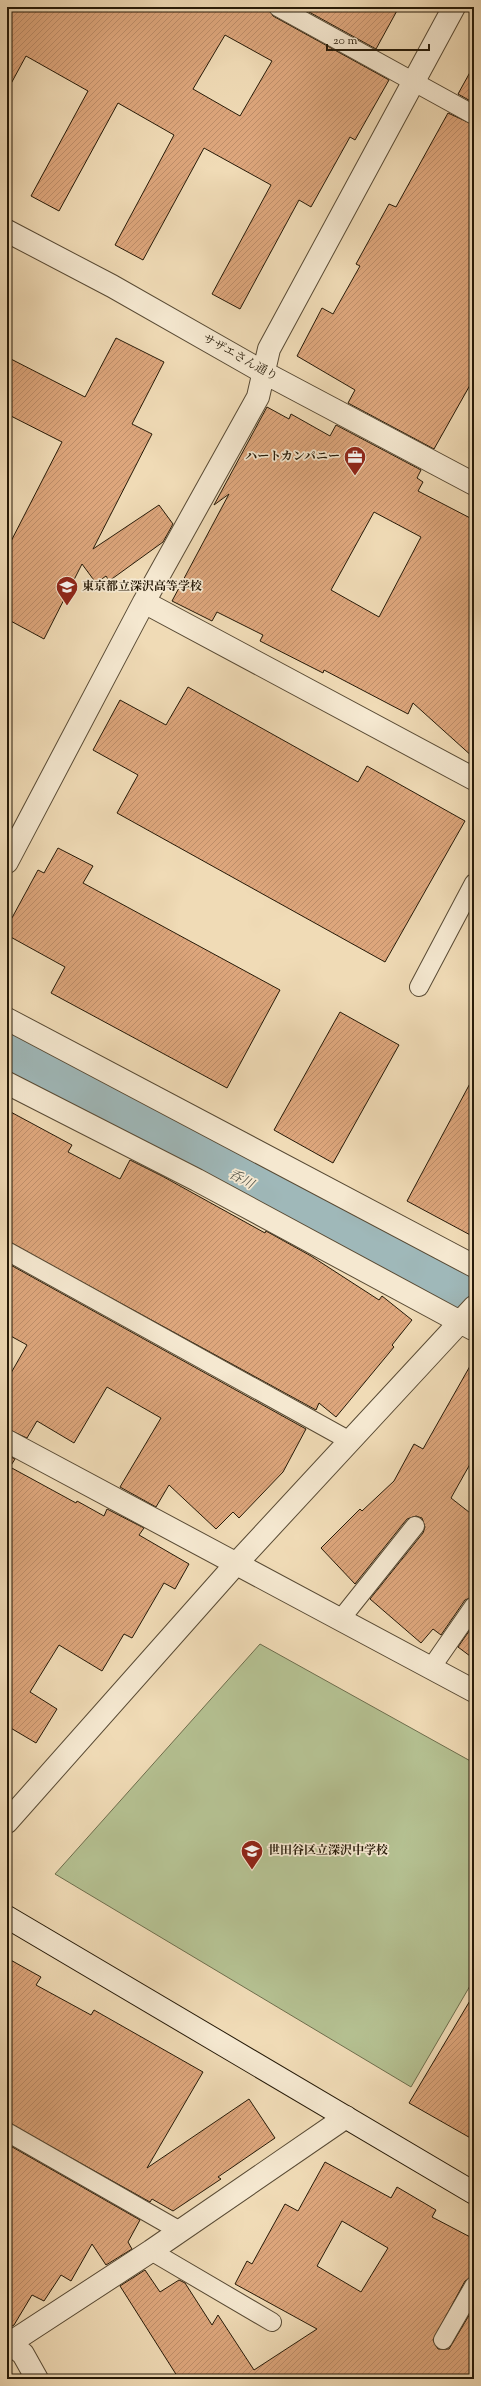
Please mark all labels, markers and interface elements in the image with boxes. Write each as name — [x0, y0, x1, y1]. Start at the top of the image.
scale bar — [327, 26, 429, 52]
text: 20 m — [333, 32, 358, 50]
street label: サザエさん通り — [199, 330, 281, 386]
office icon: ハートカンパニー — [342, 444, 368, 477]
place label: ハートカンパニー — [245, 448, 340, 466]
school or university icon: 東京都立深沢高等学校 — [54, 574, 80, 607]
place label: 東京都立深沢高等学校 — [82, 578, 202, 596]
water label: 呑川 — [225, 1166, 258, 1195]
school or university icon: 世田谷区立深沢中学校 — [239, 1838, 265, 1871]
place label: 世田谷区立深沢中学校 — [268, 1842, 388, 1860]

